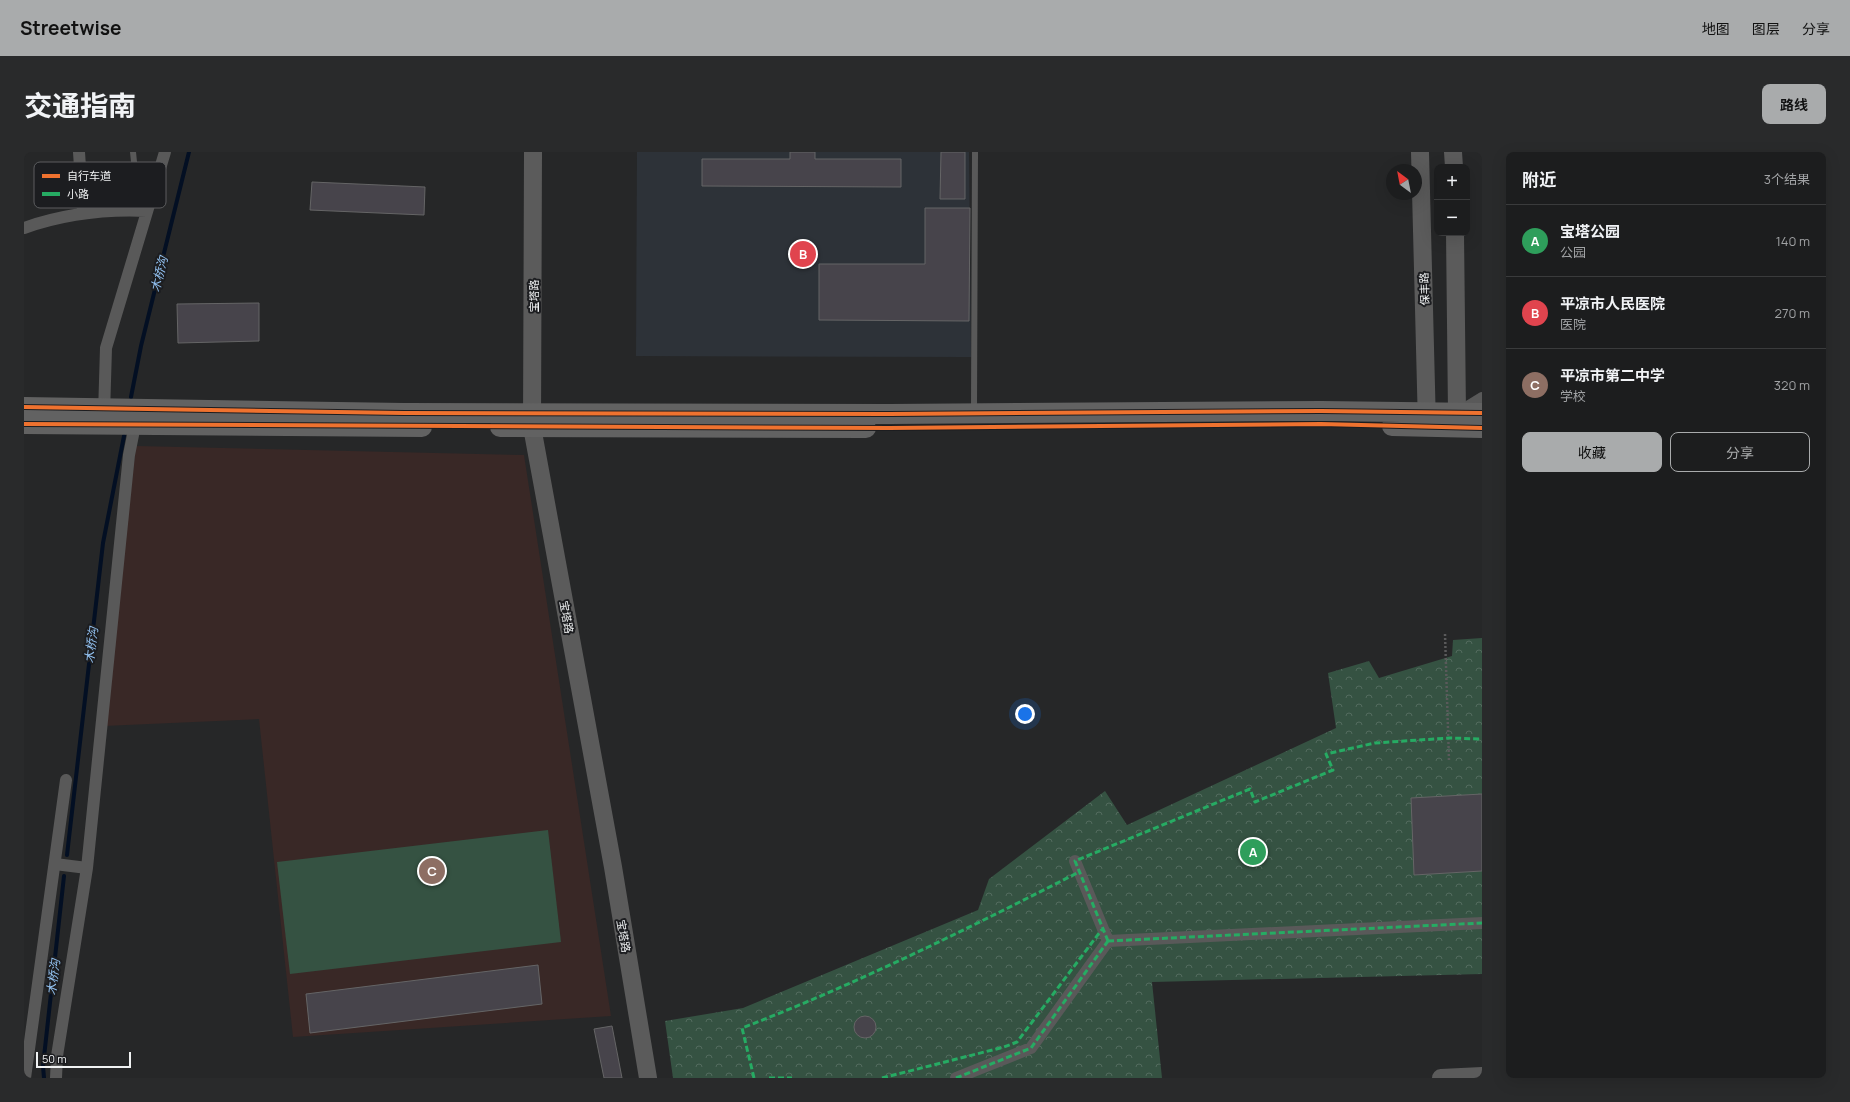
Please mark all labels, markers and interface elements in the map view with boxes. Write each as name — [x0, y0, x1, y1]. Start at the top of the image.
text: Streetwise — [20, 15, 122, 41]
text: 地图 — [1702, 19, 1730, 38]
text: 图层 — [1752, 19, 1780, 38]
text: 分享 — [1802, 19, 1830, 38]
button: 路线 — [1762, 84, 1826, 124]
text: 交通指南 — [24, 86, 136, 124]
legend — [34, 162, 166, 208]
north arrow — [1386, 164, 1422, 200]
map controls — [1434, 164, 1470, 236]
button: + — [1434, 164, 1470, 200]
text: 自行车道 — [67, 168, 111, 183]
text: 附近 — [1522, 168, 1556, 191]
text: 3个结果 — [1764, 170, 1810, 188]
text: 小路 — [67, 186, 89, 201]
button: − — [1434, 200, 1470, 236]
text: 宝塔公园 — [1560, 221, 1620, 242]
text: A — [1531, 232, 1539, 250]
text: 140 m — [1776, 232, 1810, 250]
pin: B — [790, 239, 816, 269]
text: 公园 — [1560, 243, 1586, 261]
water label: 木桥沟 — [146, 253, 172, 294]
street label: 保丰路 — [1416, 272, 1432, 306]
street label: 宝塔路 — [526, 280, 541, 313]
text: 平凉市人民医院 — [1560, 293, 1665, 314]
text: B — [1531, 304, 1539, 322]
text: 270 m — [1775, 304, 1810, 322]
text: 医院 — [1560, 315, 1586, 333]
text: 平凉市第二中学 — [1560, 365, 1665, 386]
text: C — [1530, 376, 1540, 394]
text: 320 m — [1774, 376, 1810, 394]
text: 学校 — [1560, 387, 1586, 405]
button: 收藏 — [1522, 432, 1662, 472]
button: 分享 — [1670, 432, 1810, 472]
street label: 宝塔路 — [557, 599, 577, 635]
water label: 木桥沟 — [80, 624, 102, 664]
your location — [1015, 704, 1035, 724]
pin: A — [1240, 837, 1266, 867]
pin: C — [419, 856, 445, 886]
street label: 宝塔路 — [614, 918, 634, 954]
water label: 木桥沟 — [42, 956, 64, 996]
scale bar — [36, 1050, 131, 1069]
text: 50 m — [42, 1051, 67, 1066]

